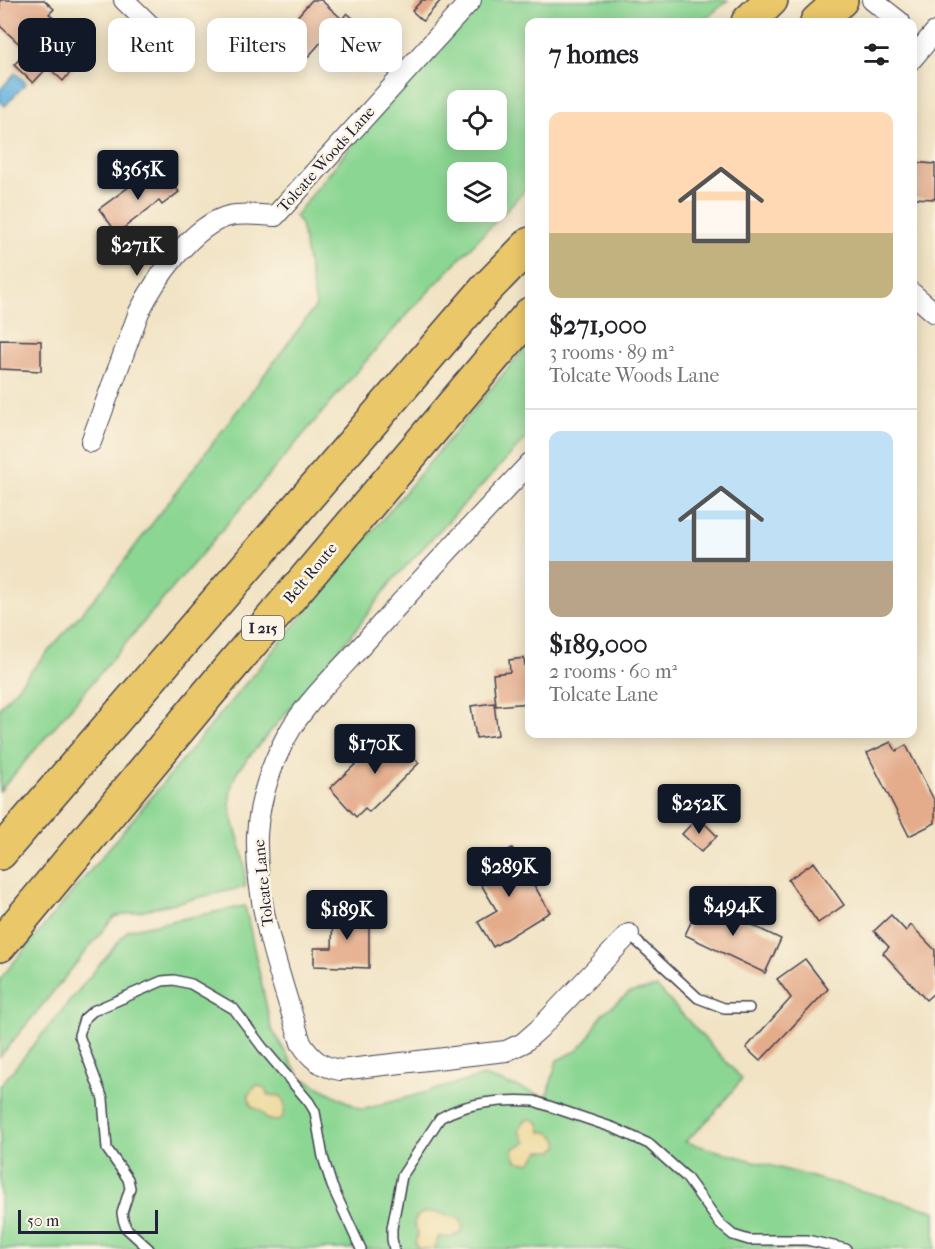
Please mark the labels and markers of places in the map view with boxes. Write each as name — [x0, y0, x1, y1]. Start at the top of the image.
pin: $365K — [96, 150, 180, 201]
pin: $271K — [95, 226, 179, 277]
pin: $170K — [333, 724, 417, 775]
pin: $252K — [657, 784, 741, 835]
pin: $289K — [467, 847, 551, 898]
pin: $494K — [691, 886, 775, 937]
pin: $189K — [305, 890, 389, 941]

